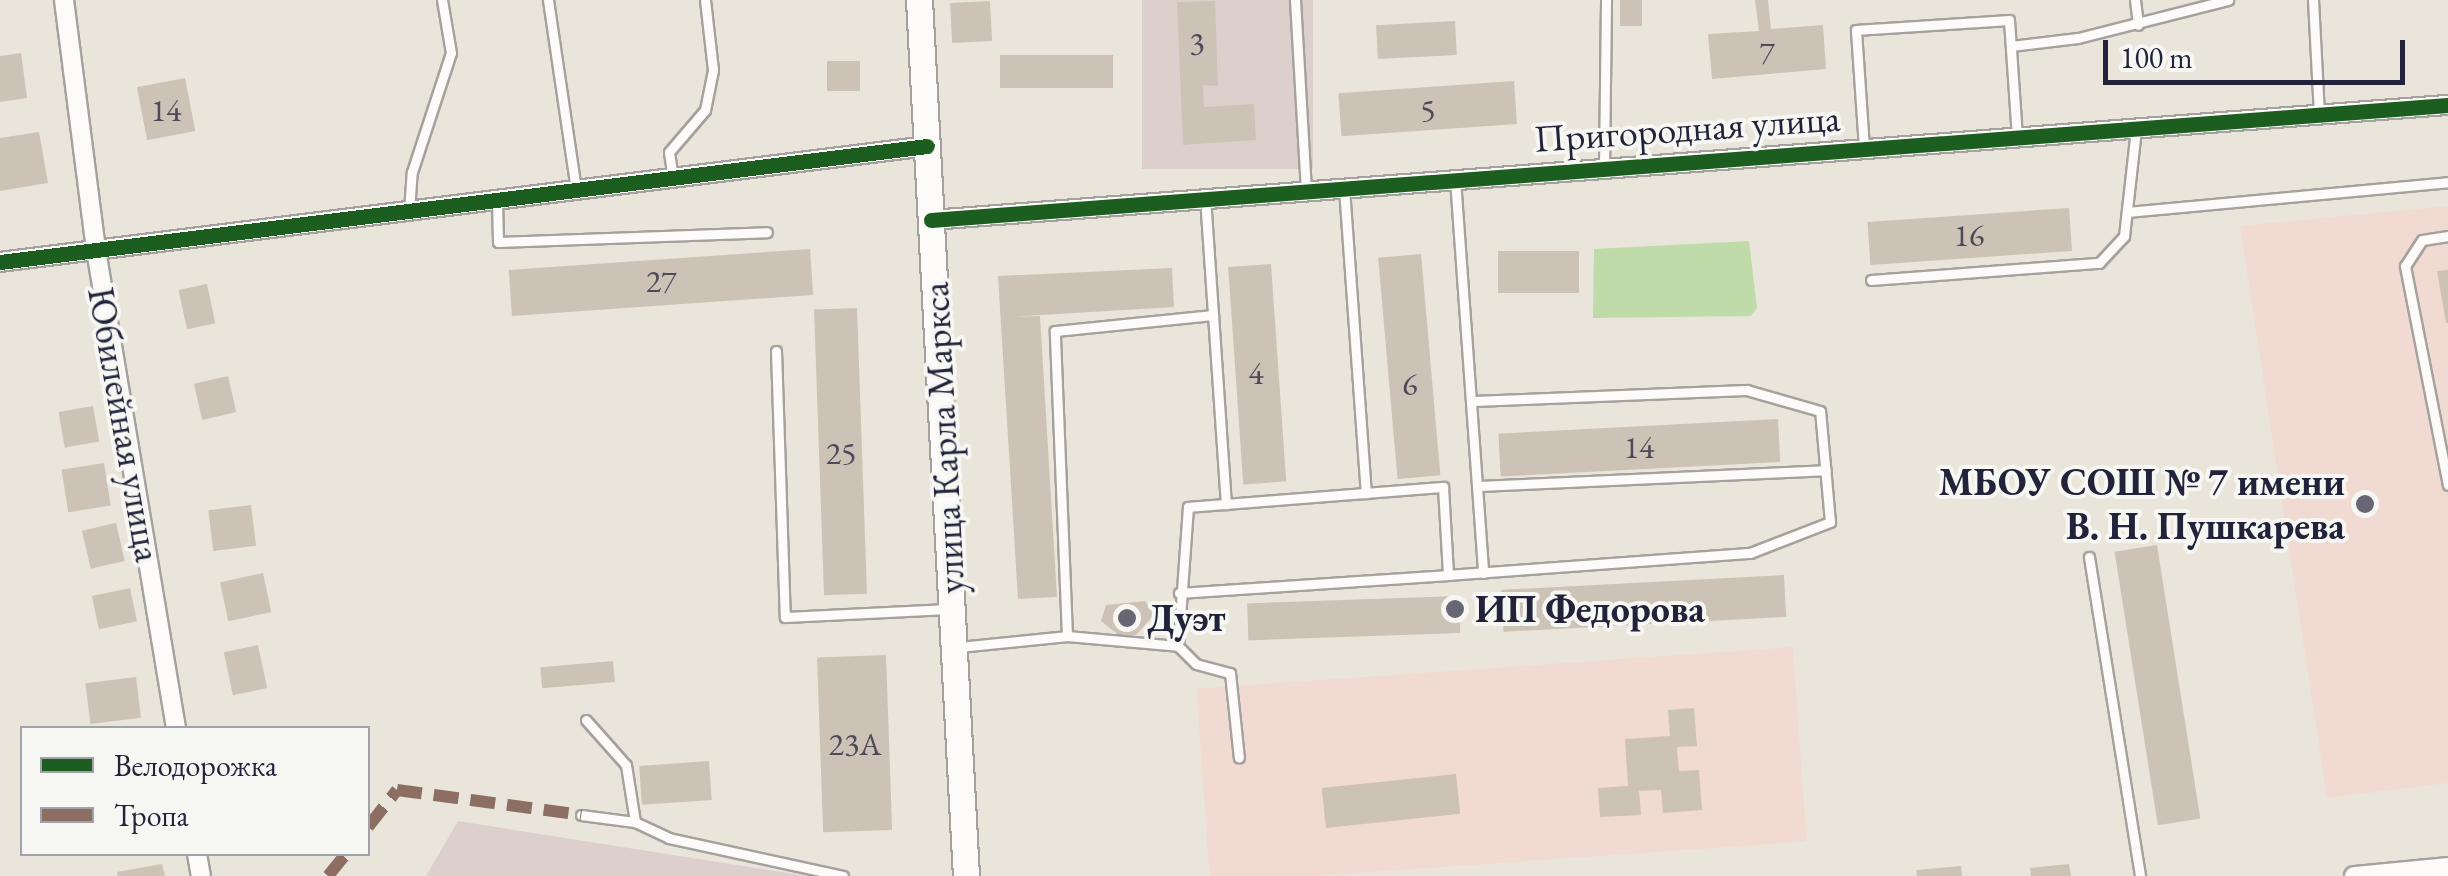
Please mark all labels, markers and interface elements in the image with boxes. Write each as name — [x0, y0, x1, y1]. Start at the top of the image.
scale bar — [2108, 20, 2410, 82]
house number: 3 — [1189, 24, 1205, 62]
house number: 7 — [1759, 33, 1775, 71]
text: 100 m — [2120, 38, 2193, 77]
house number: 14 — [151, 91, 181, 129]
house number: 5 — [1420, 91, 1436, 129]
street label: Пригородная улица — [1532, 95, 1842, 161]
house number: 16 — [1954, 216, 1984, 254]
house number: 27 — [646, 262, 676, 300]
street label: улица Карла Маркса — [912, 281, 974, 595]
street label: Юбилейная улица — [78, 283, 172, 565]
house number: 4 — [1248, 354, 1264, 392]
house number: 6 — [1402, 365, 1418, 403]
house number: 14 — [1624, 428, 1654, 466]
house number: 25 — [826, 434, 856, 472]
place label: МБОУ СОШ № 7 имени В. Н. Пушкарева — [1939, 459, 2345, 548]
marker: МБОУ СОШ № 7 имени В. Н. Пушкарева — [2354, 493, 2376, 515]
place label: ИП Федорова — [1475, 586, 1705, 632]
place label: Дуэт — [1147, 595, 1226, 641]
marker: ИП Федорова — [1444, 598, 1466, 620]
marker: Дуэт — [1116, 607, 1138, 629]
house number: 23А — [829, 725, 881, 763]
legend — [20, 726, 370, 856]
text: Велодорожка — [114, 746, 277, 785]
text: Тропа — [114, 796, 189, 835]

